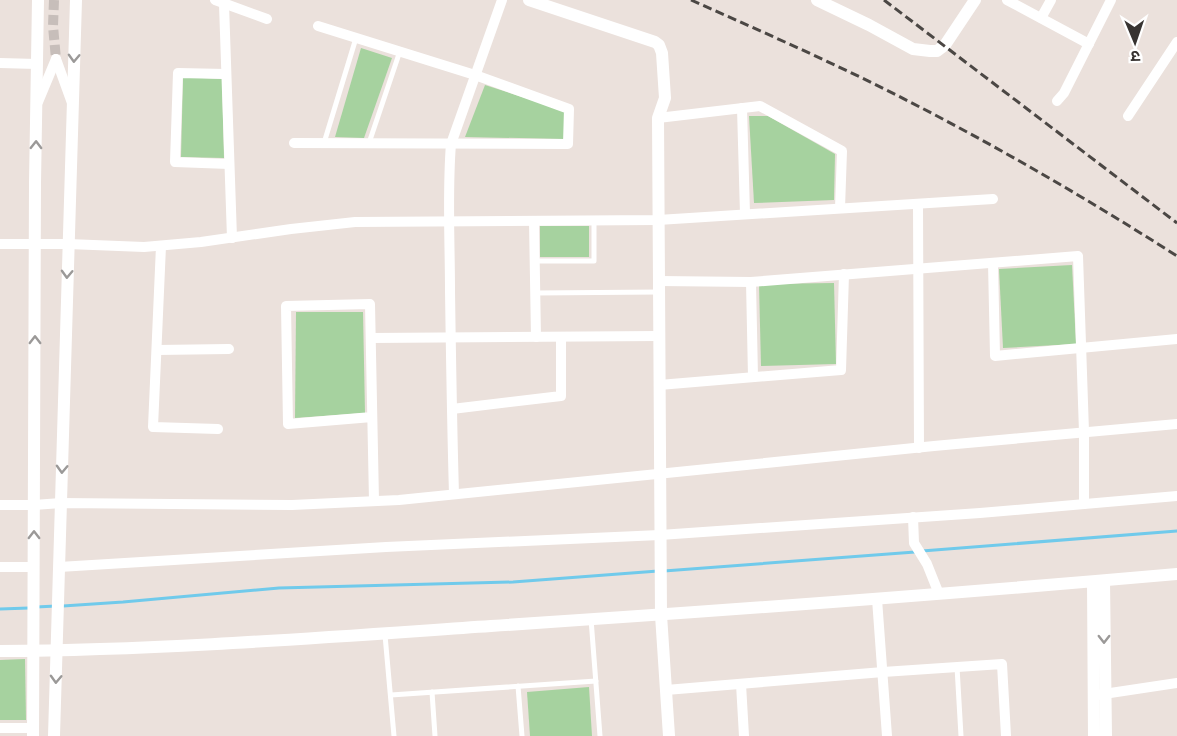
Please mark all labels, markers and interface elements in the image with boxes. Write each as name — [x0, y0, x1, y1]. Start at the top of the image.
north arrow — [1105, 12, 1165, 72]
text: उ — [1130, 47, 1141, 66]
one-way arrow — [68, 54, 80, 63]
one-way arrow — [29, 141, 42, 150]
one-way arrow — [61, 270, 73, 279]
one-way arrow — [29, 336, 41, 345]
one-way arrow — [55, 465, 68, 474]
one-way arrow — [28, 531, 40, 540]
one-way arrow — [1098, 635, 1110, 644]
one-way arrow — [49, 675, 62, 684]

